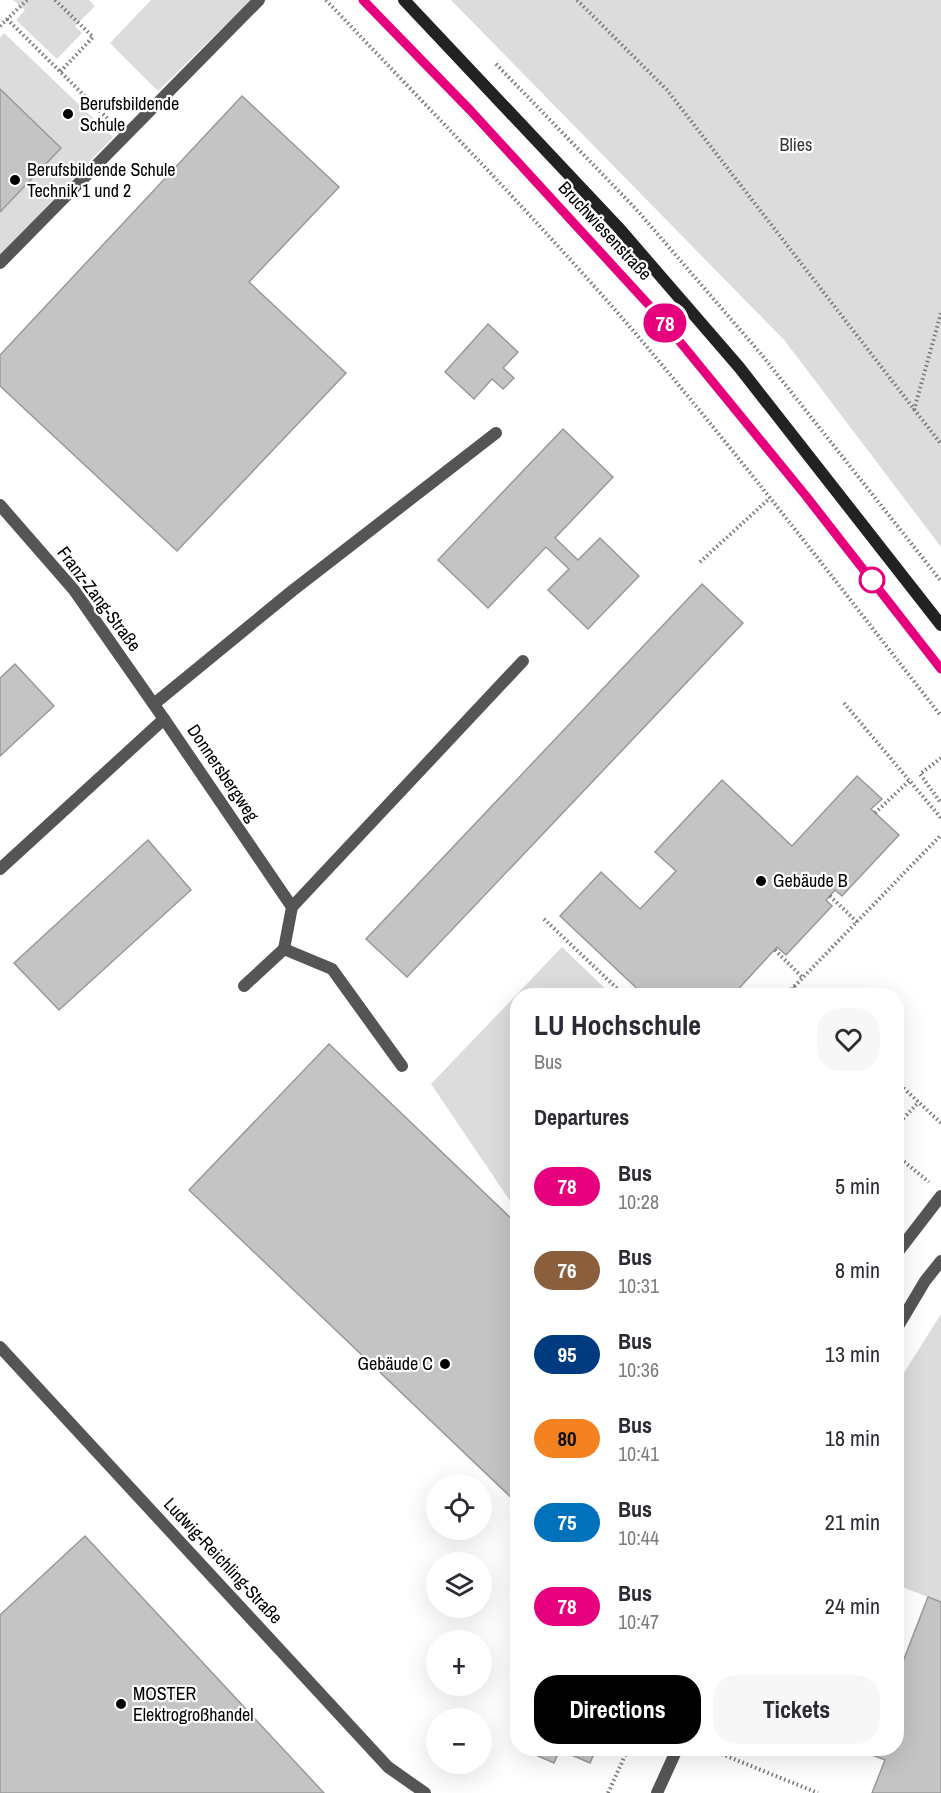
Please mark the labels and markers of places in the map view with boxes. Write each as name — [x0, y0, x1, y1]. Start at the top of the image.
place label: Berufsbildende Schule — [80, 91, 179, 137]
marker: Berufsbildende Schule — [61, 107, 75, 121]
place label: Berufsbildende Schule Technik 1 und 2 — [27, 157, 176, 203]
marker: Berufsbildende Schule Technik 1 und 2 — [8, 173, 22, 187]
unlabelled marker — [859, 567, 885, 593]
place label: Gebäude B — [773, 868, 848, 893]
marker: Gebäude B — [754, 874, 768, 888]
place label: Gebäude C — [358, 1351, 433, 1376]
marker: Gebäude C — [438, 1357, 452, 1371]
place label: MOSTER Elektrogroßhandel — [133, 1681, 254, 1727]
marker: MOSTER Elektrogroßhandel — [114, 1697, 128, 1711]

